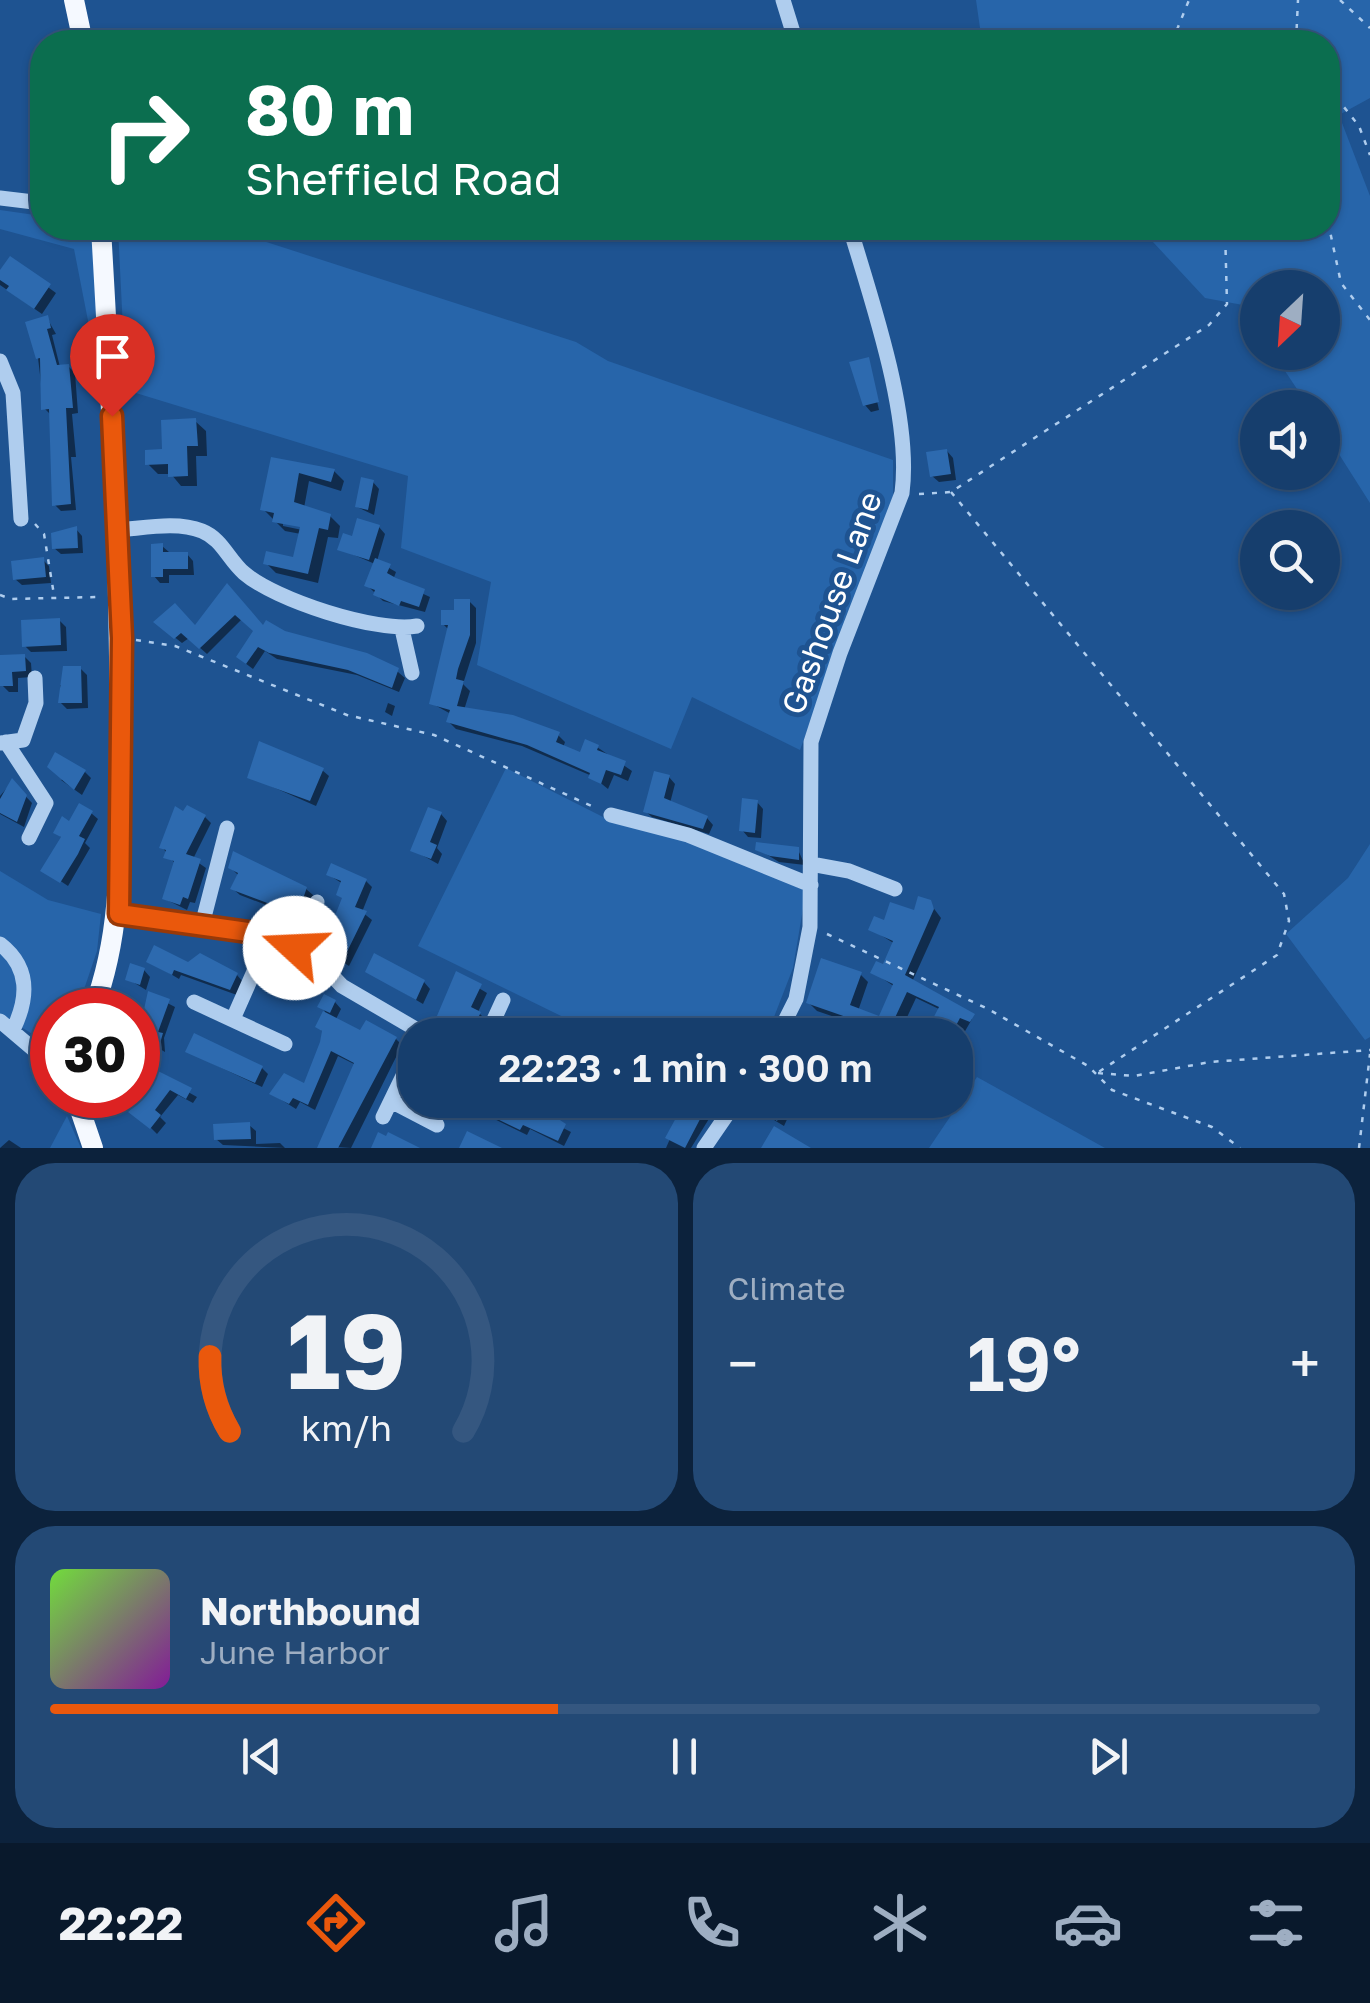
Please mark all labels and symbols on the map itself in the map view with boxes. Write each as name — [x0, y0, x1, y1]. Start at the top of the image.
north arrow — [1240, 270, 1340, 370]
pin — [70, 314, 155, 417]
street label: Gashouse Lane — [773, 486, 889, 719]
position arrow — [243, 896, 347, 1000]
speed limit sign: 30 — [30, 988, 160, 1118]

